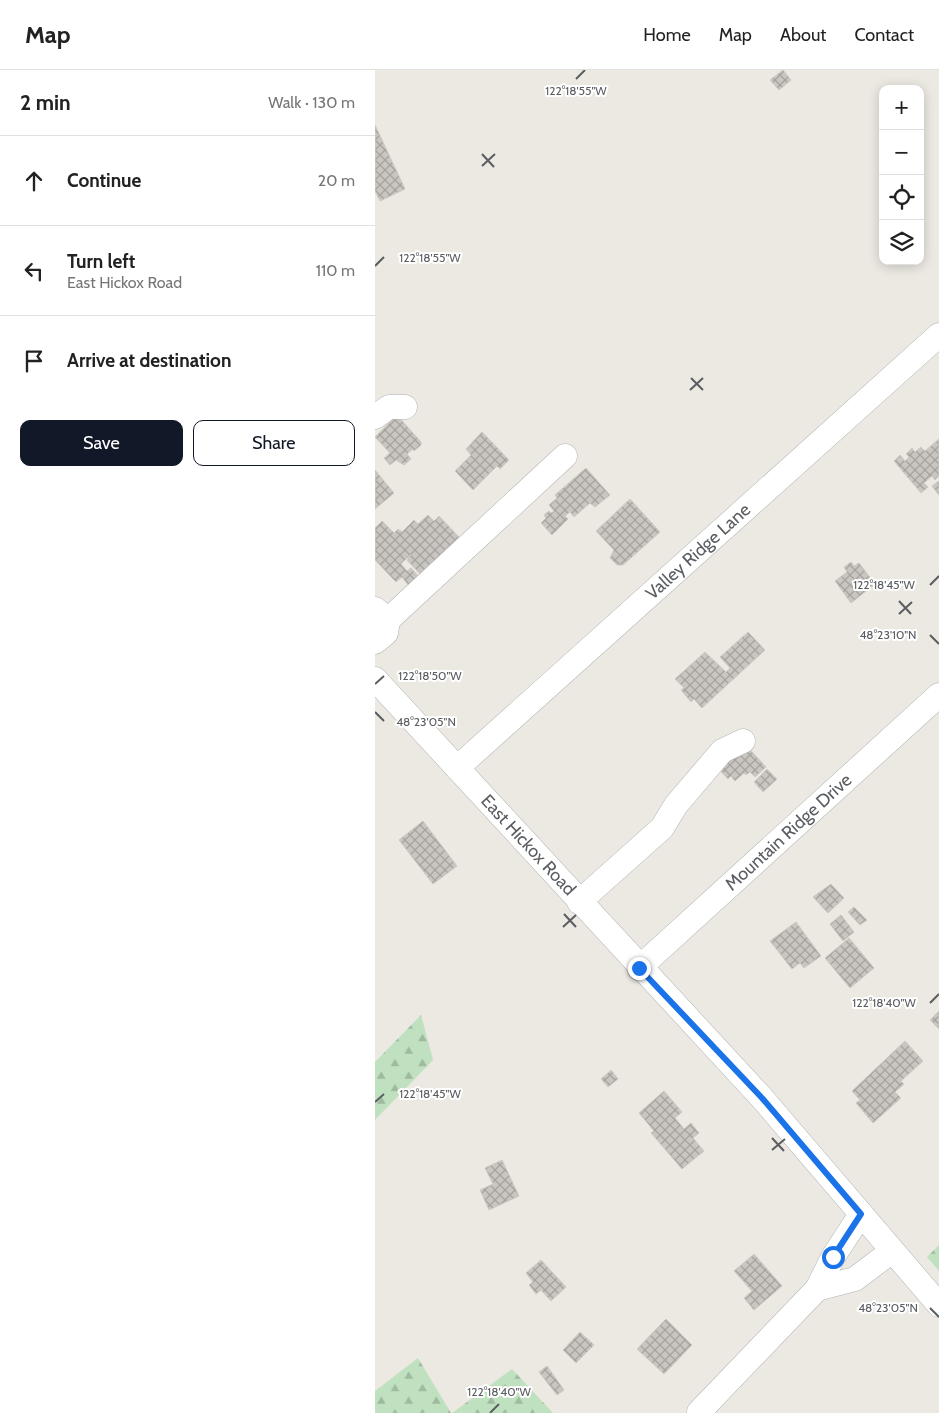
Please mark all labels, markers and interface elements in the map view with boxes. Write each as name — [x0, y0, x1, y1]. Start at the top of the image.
text: Map — [25, 20, 71, 49]
text: Home — [643, 24, 691, 46]
text: Map — [719, 24, 752, 46]
text: About — [780, 24, 826, 46]
text: Contact — [854, 24, 914, 46]
text: 122°18'55"W — [545, 83, 607, 98]
map controls — [879, 85, 924, 265]
button: + — [879, 85, 924, 130]
text: 2 min — [20, 90, 71, 115]
text: Walk · 130 m — [268, 93, 355, 112]
button: − — [879, 130, 924, 175]
icon: ahead — [20, 167, 48, 195]
text: Continue — [67, 169, 141, 192]
text: 20 m — [318, 171, 355, 190]
button: locate — [879, 175, 924, 220]
button: layers — [879, 220, 924, 265]
text: Turn left — [67, 250, 135, 273]
text: 122°18'55"W — [399, 250, 461, 265]
icon: left — [20, 257, 48, 285]
text: 110 m — [316, 261, 355, 280]
text: East Hickox Road — [67, 273, 182, 292]
icon: arrive — [20, 347, 48, 375]
text: Arrive at destination — [67, 349, 231, 372]
button: Save — [20, 420, 183, 466]
button: Share — [193, 420, 355, 466]
street label: Valley Ridge Lane — [641, 499, 755, 604]
text: 122°18'45"W — [853, 577, 915, 592]
text: 48°23'10"N — [859, 627, 917, 642]
text: 122°18'50"W — [398, 668, 462, 683]
text: 48°23'05"N — [396, 714, 456, 729]
street label: Mountain Ridge Drive — [721, 769, 856, 895]
street label: East Hickox Road — [476, 790, 580, 900]
route end — [628, 957, 651, 980]
text: 122°18'40"W — [852, 995, 916, 1010]
text: 122°18'45"W — [399, 1086, 461, 1101]
route start — [822, 1246, 845, 1269]
text: 48°23'05"N — [858, 1300, 918, 1315]
text: 122°18'40"W — [467, 1384, 531, 1399]

